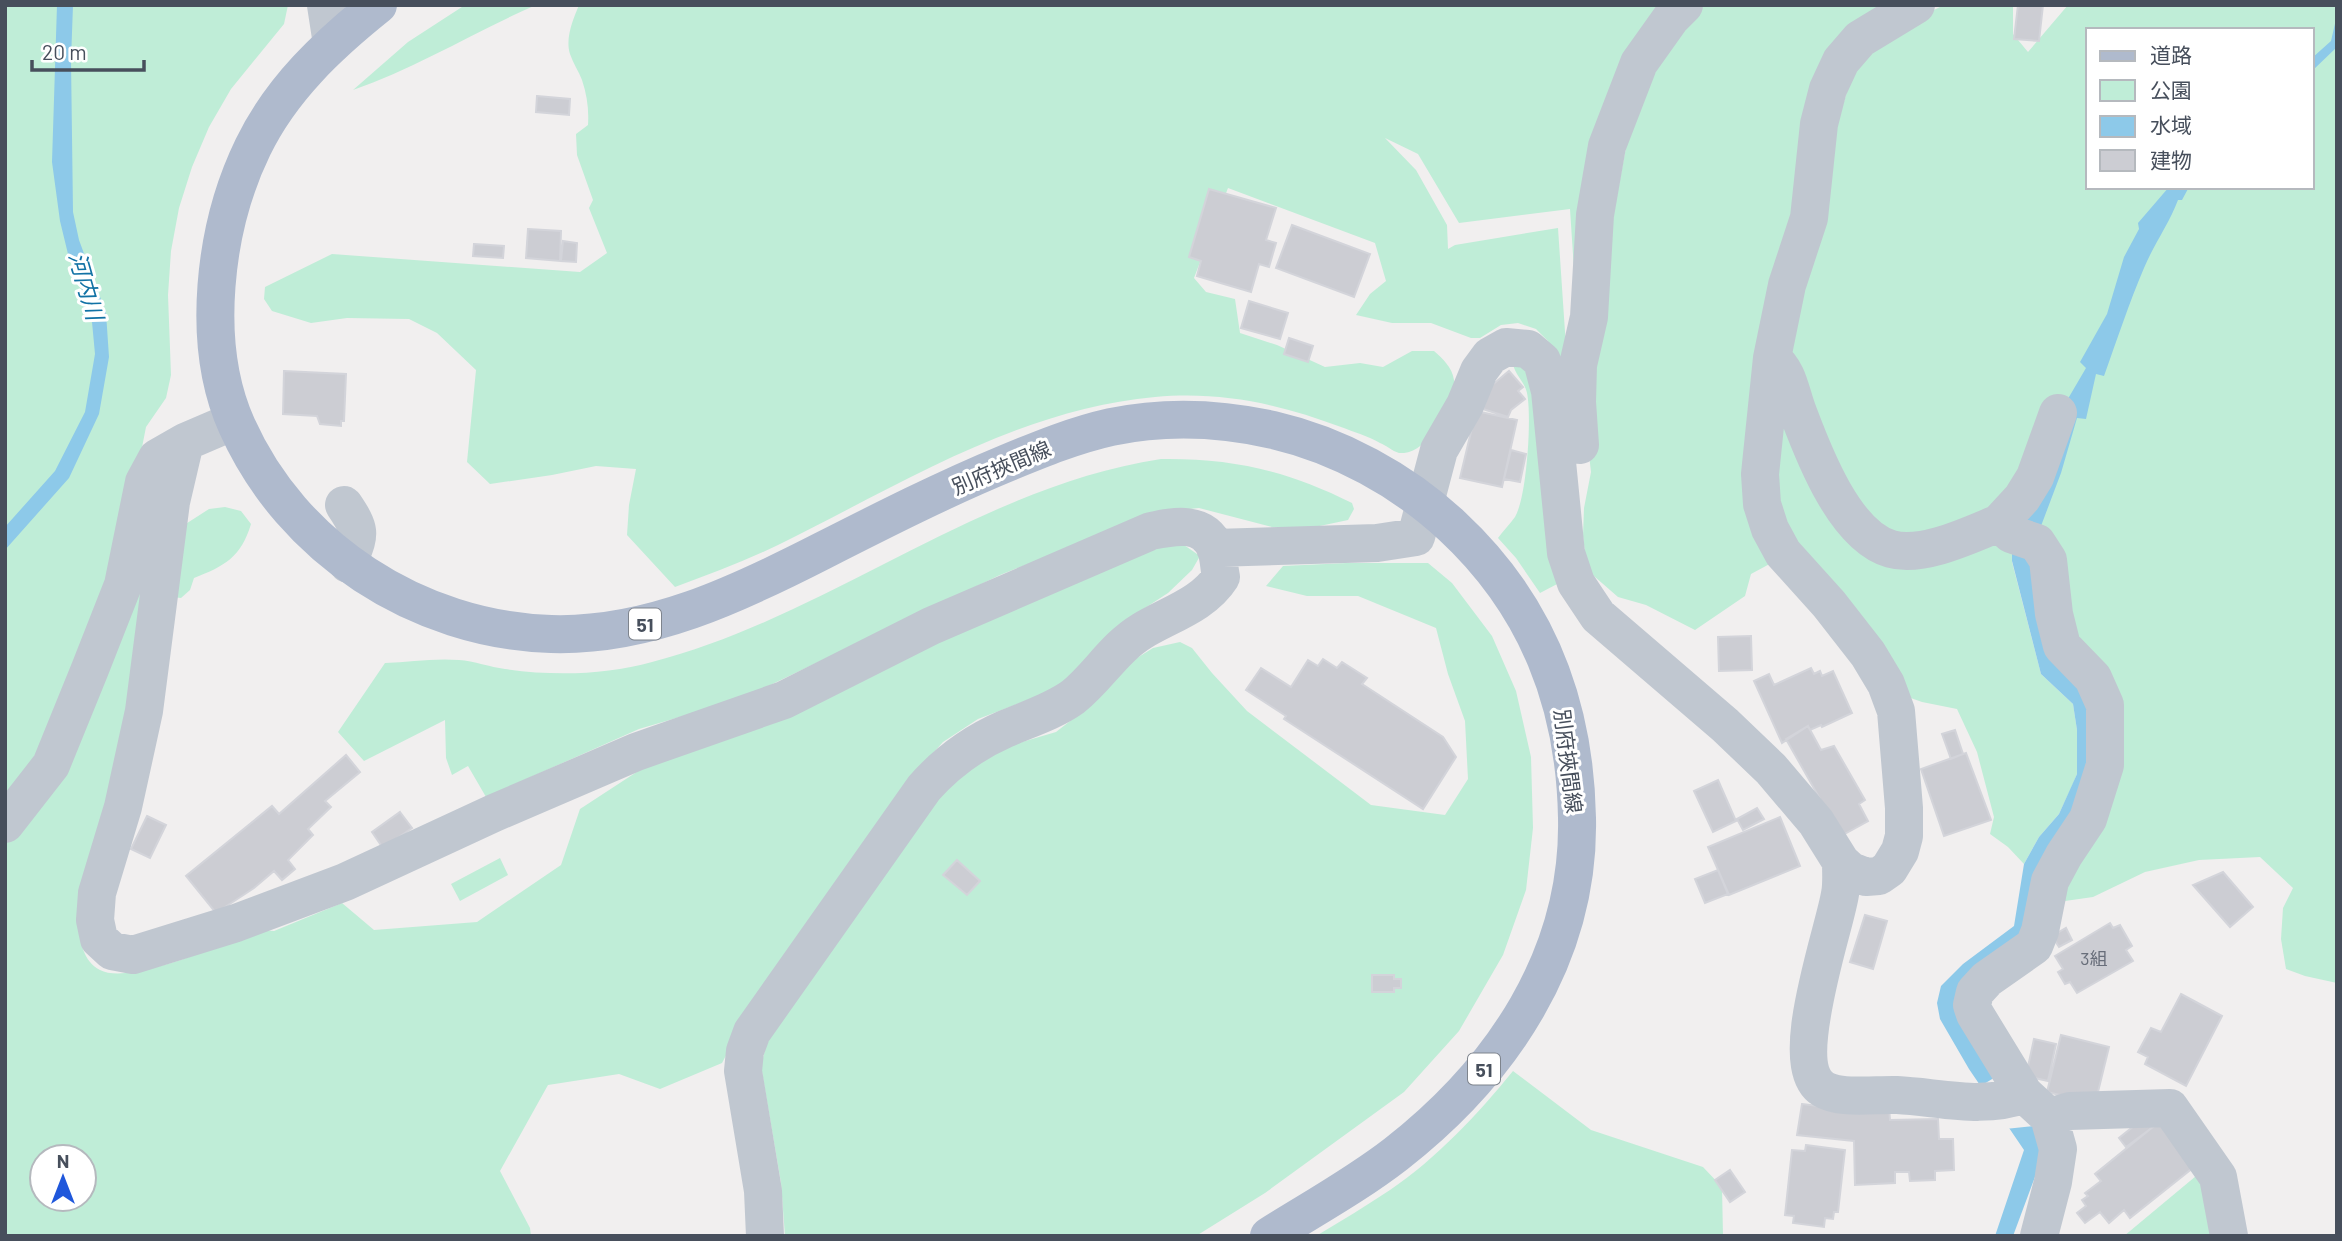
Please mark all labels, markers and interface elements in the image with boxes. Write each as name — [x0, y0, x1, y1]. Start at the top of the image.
scale bar — [32, 28, 144, 72]
legend — [2086, 28, 2314, 189]
text: 20 m — [42, 39, 87, 64]
text: 道路 — [2150, 42, 2192, 67]
text: 公園 — [2150, 77, 2192, 102]
text: 水域 — [2150, 112, 2192, 137]
text: 建物 — [2150, 147, 2192, 172]
water label: 河内川 — [64, 249, 111, 326]
street label: 別府挾間線 — [948, 435, 1054, 499]
road number: 51 — [629, 608, 661, 639]
street label: 別府挾間線 — [1550, 707, 1588, 815]
house number: 3組 — [2080, 947, 2108, 969]
road number: 51 — [1468, 1054, 1500, 1084]
north arrow — [28, 1143, 98, 1213]
text: N — [57, 1149, 69, 1172]

